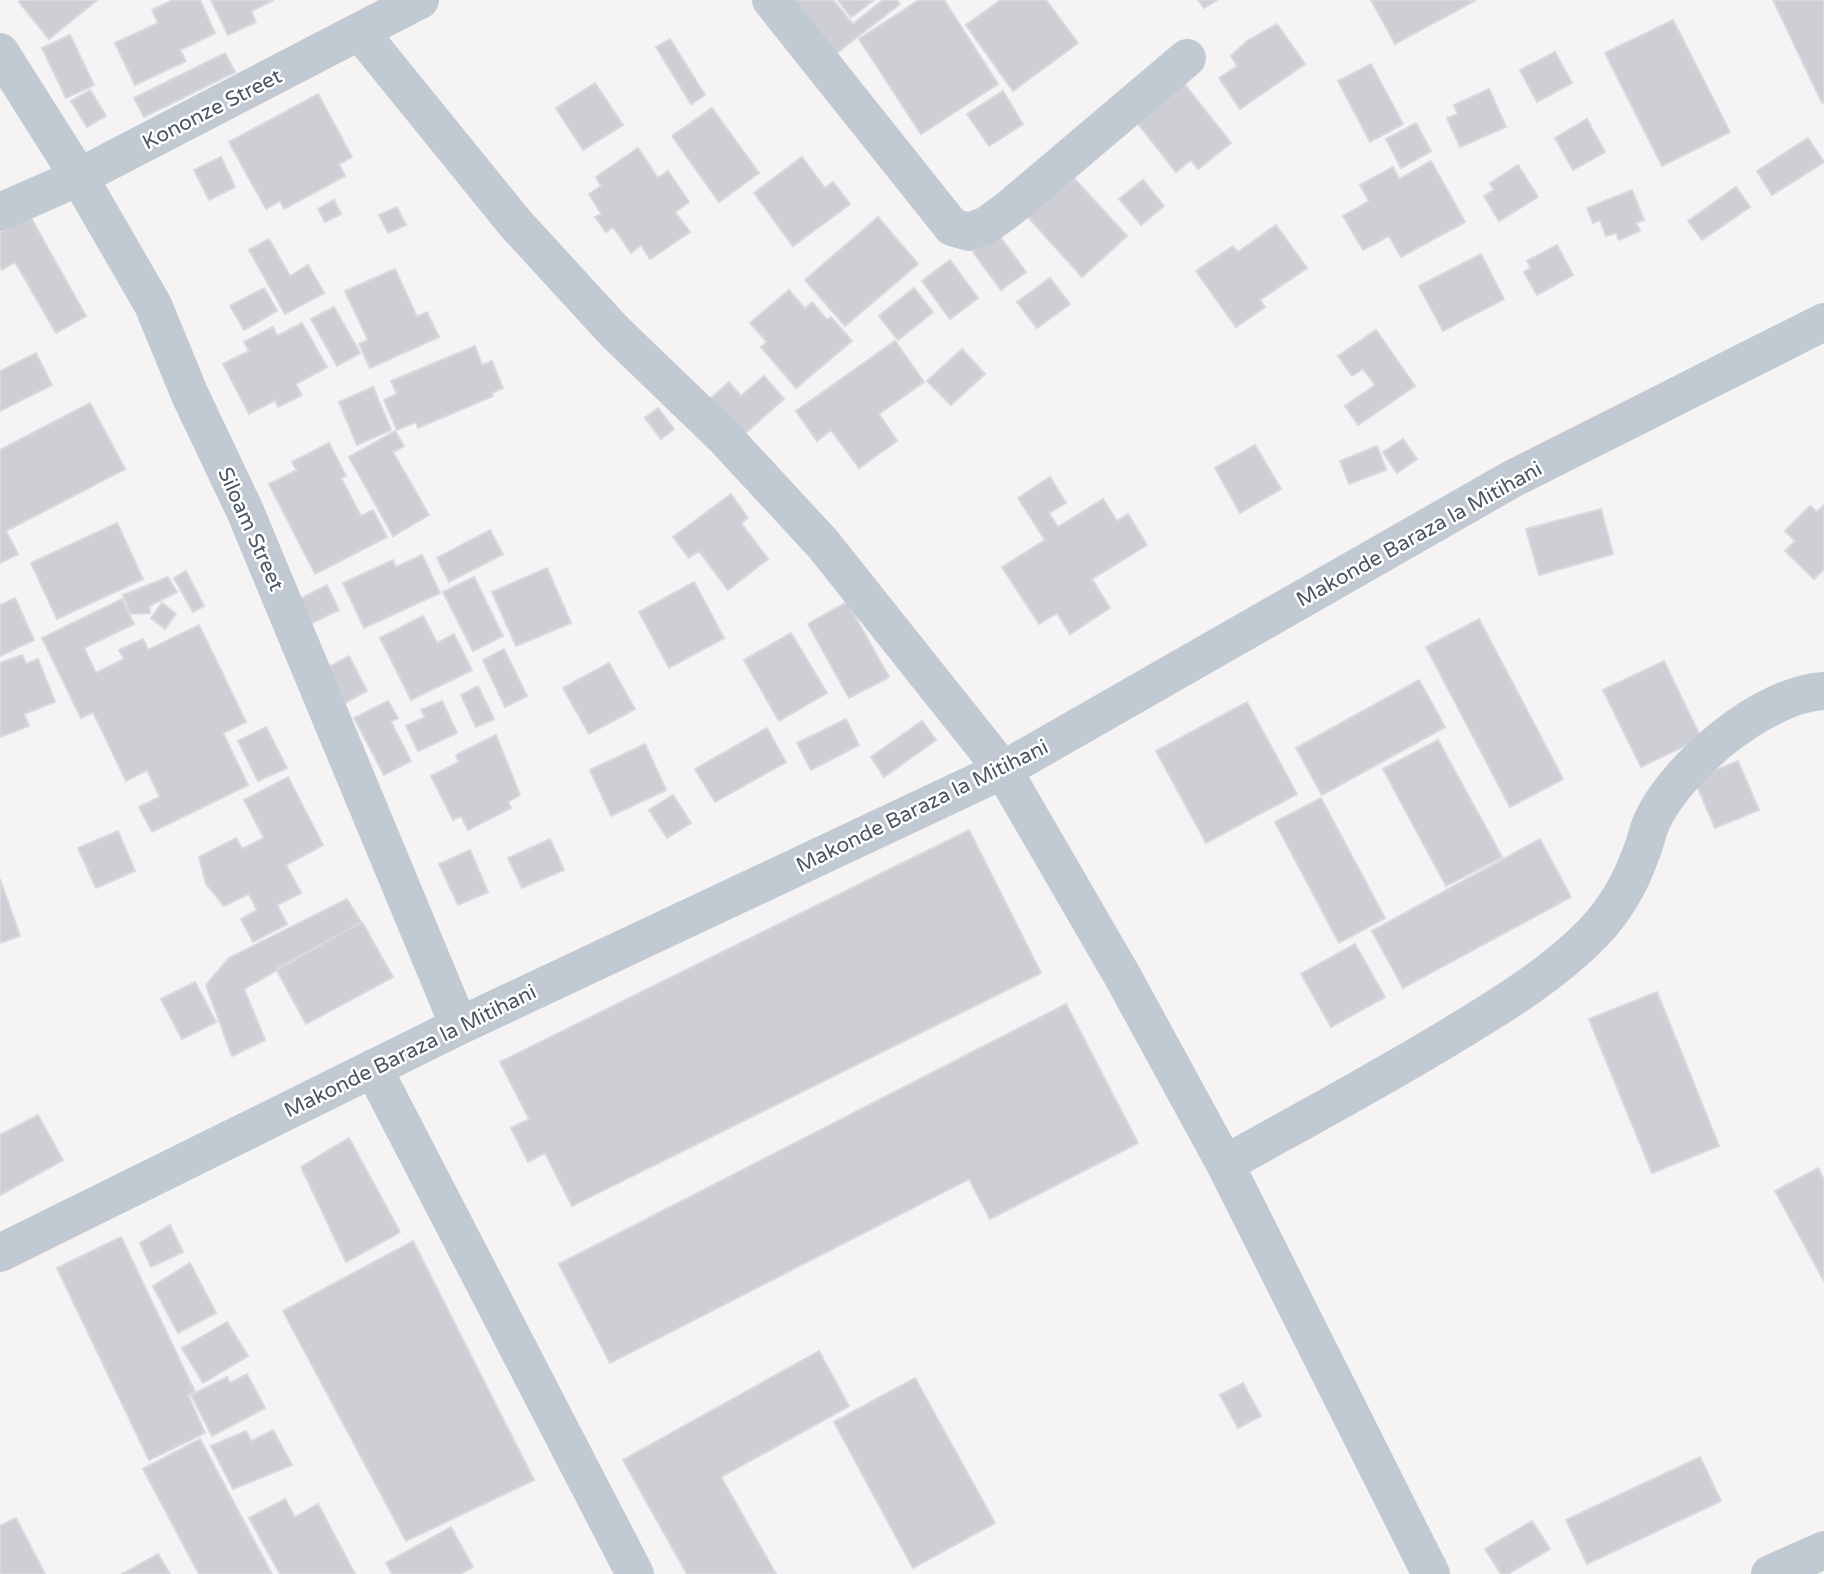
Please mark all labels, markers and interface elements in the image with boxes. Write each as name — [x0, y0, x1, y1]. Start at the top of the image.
street label: Kononze Street — [138, 64, 286, 155]
street label: Makonde Baraza la Mitihani — [1292, 456, 1546, 613]
street label: Siloam Street — [212, 464, 289, 595]
street label: Makonde Baraza la Mitihani — [792, 734, 1052, 878]
street label: Makonde Baraza la Mitihani — [280, 979, 540, 1123]

